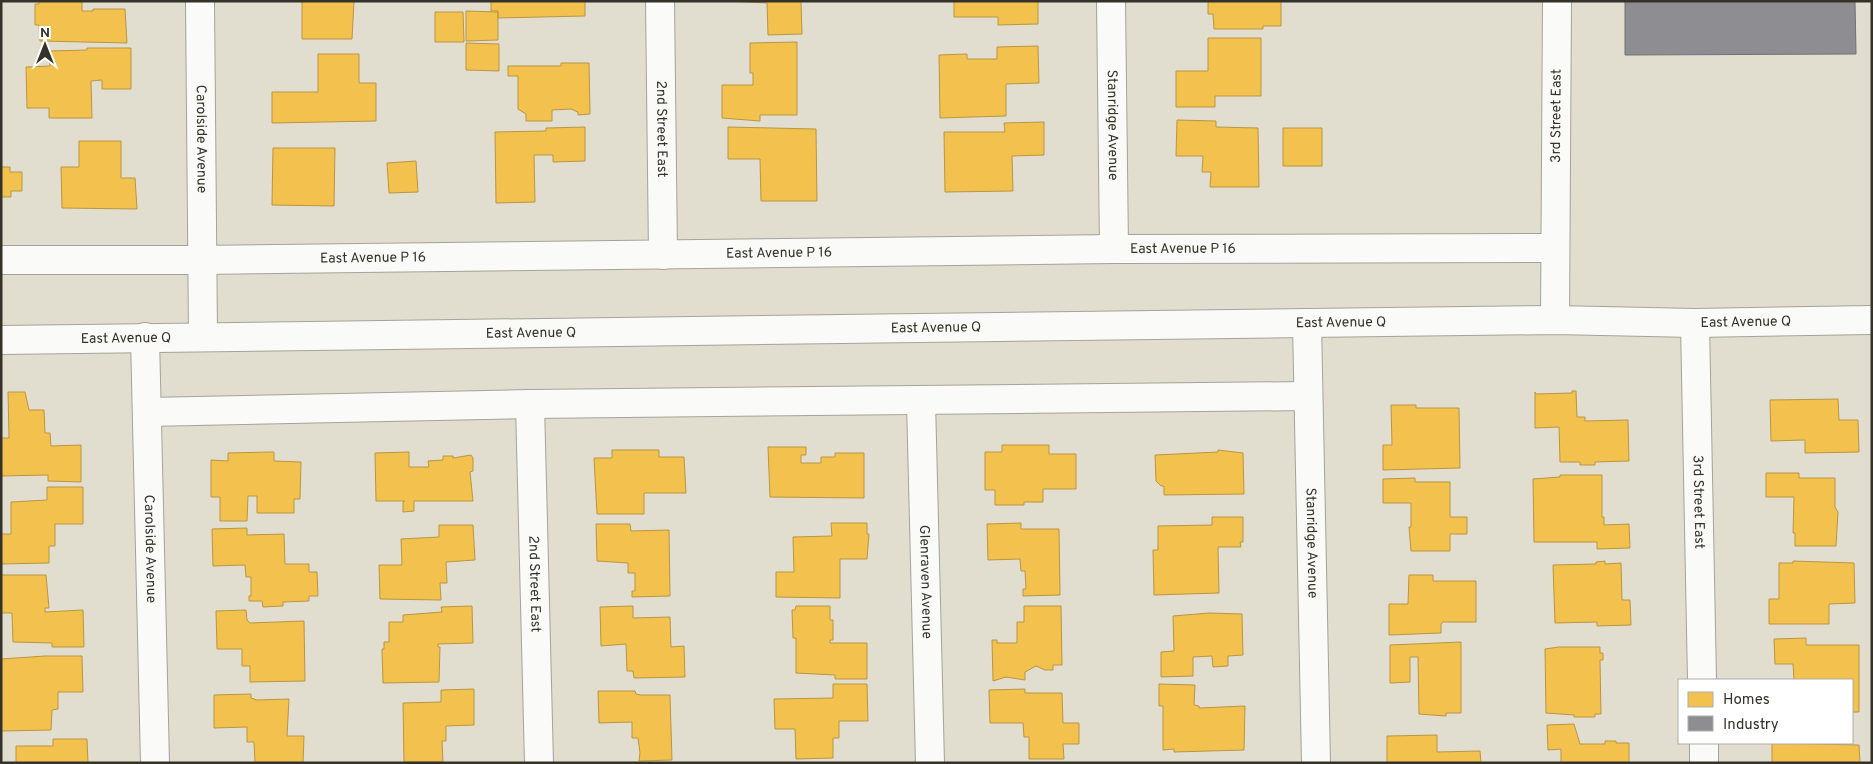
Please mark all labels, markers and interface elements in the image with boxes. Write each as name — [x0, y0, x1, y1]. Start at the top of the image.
north arrow — [20, 20, 70, 70]
text: N — [40, 25, 50, 42]
street label: Stanridge Avenue — [1103, 69, 1122, 180]
street label: 3rd Street East — [1547, 69, 1565, 163]
street label: 2nd Street East — [652, 80, 671, 178]
street label: Carolside Avenue — [192, 85, 210, 193]
street label: East Avenue P 16 — [1130, 240, 1236, 257]
street label: East Avenue P 16 — [726, 244, 832, 262]
street label: East Avenue P 16 — [320, 249, 426, 267]
street label: East Avenue Q — [1700, 313, 1791, 331]
street label: East Avenue Q — [1295, 314, 1386, 332]
street label: East Avenue Q — [891, 319, 981, 337]
street label: East Avenue Q — [486, 324, 576, 342]
street label: East Avenue Q — [81, 329, 171, 347]
street label: 3rd Street East — [1689, 455, 1708, 549]
street label: Stanridge Avenue — [1302, 487, 1321, 599]
street label: Carolside Avenue — [140, 495, 160, 603]
street label: Glenraven Avenue — [916, 525, 935, 639]
street label: 2nd Street East — [525, 535, 544, 633]
legend — [1678, 679, 1853, 744]
text: Homes — [1723, 691, 1770, 710]
text: Industry — [1723, 716, 1779, 735]

